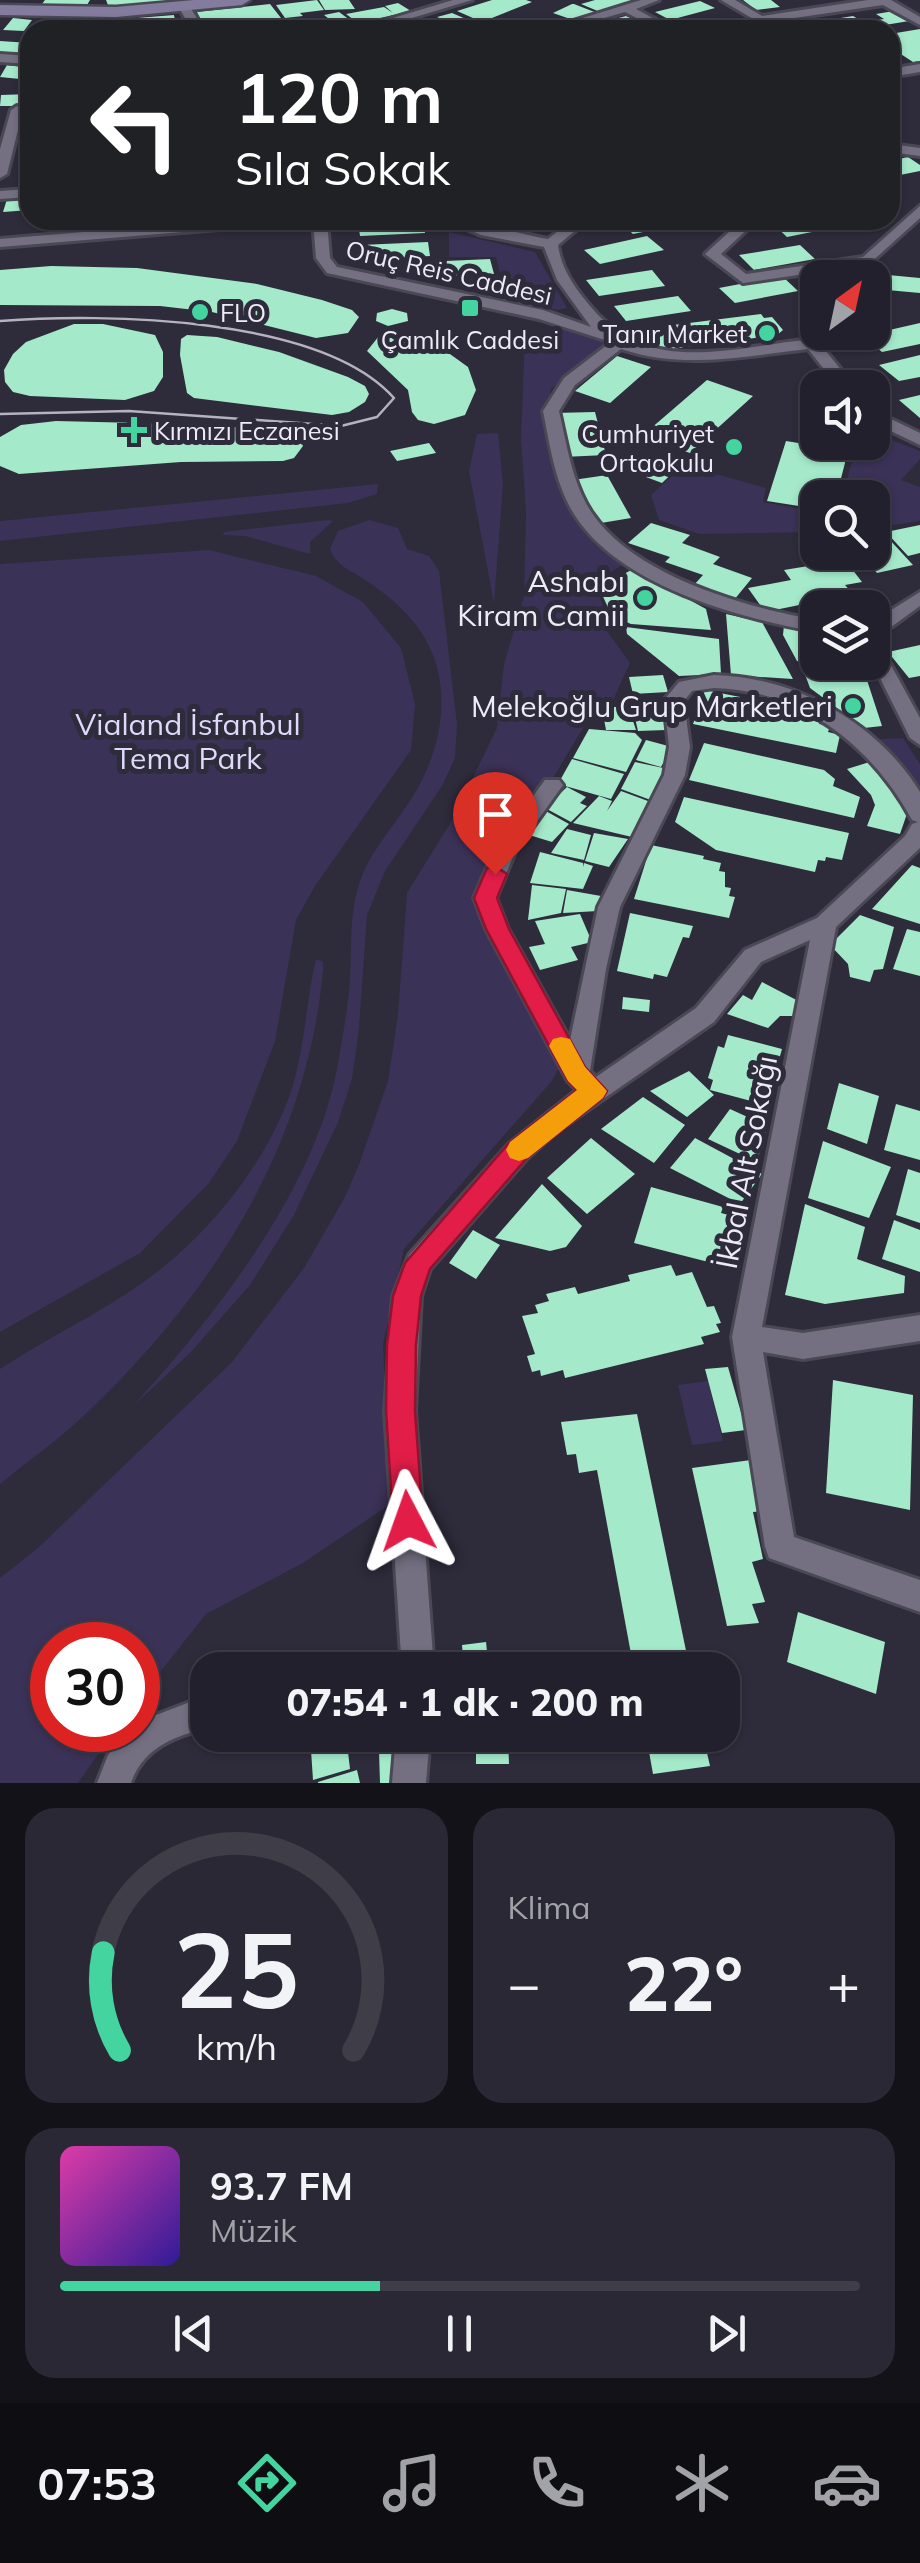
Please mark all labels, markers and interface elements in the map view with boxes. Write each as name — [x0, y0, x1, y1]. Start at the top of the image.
text: 120 m — [235, 53, 443, 141]
icon: left — [70, 60, 200, 190]
text: Sıla Sokak — [235, 140, 450, 196]
street label: Oruç Reis Caddesi — [343, 233, 555, 311]
north arrow — [800, 260, 890, 350]
map controls — [800, 260, 890, 680]
place label: FLO — [220, 297, 266, 328]
marker: Çamlık Caddesi — [459, 297, 481, 319]
marker: FLO — [189, 301, 211, 323]
place label: Tanır Market — [602, 318, 747, 349]
marker: Tanır Market — [756, 322, 778, 344]
place label: Çamlık Caddesi — [381, 324, 559, 355]
button: sound — [800, 370, 890, 460]
place label: Kırmızı Eczanesi — [154, 415, 340, 446]
place label: Cumhuriyet Ortaokulu — [581, 418, 714, 478]
marker: Kırmızı Eczanesi — [123, 419, 145, 441]
marker: Cumhuriyet Ortaokulu — [723, 436, 745, 458]
button: search — [800, 480, 890, 570]
place label: Ashabı Kiram Camii — [457, 562, 625, 634]
marker: Ashabı Kiram Camii — [634, 587, 656, 609]
button: layers — [800, 590, 890, 680]
place label: Melekoğlu Grup Marketleri — [471, 687, 833, 725]
marker: Melekoğlu Grup Marketleri — [842, 695, 864, 717]
park label: Vialand İsfanbul Tema Park — [75, 705, 301, 777]
pin — [453, 772, 538, 875]
icon: arrive — [468, 787, 523, 842]
street label: İkbal Alt Sokağı — [707, 1052, 785, 1272]
position arrow — [356, 1469, 460, 1573]
speed limit sign: 30 — [30, 1622, 160, 1752]
text: 07:54 · 1 dk · 200 m — [286, 1678, 644, 1726]
text: Klima — [508, 1887, 591, 1927]
text: 25 — [174, 1903, 299, 2034]
text: 22° — [624, 1936, 743, 2030]
text: − — [508, 1949, 541, 2018]
text: + — [827, 1949, 860, 2018]
text: km/h — [196, 2024, 277, 2069]
text: 93.7 FM — [210, 2162, 353, 2210]
text: Müzik — [210, 2210, 297, 2250]
icon: previous — [166, 2306, 221, 2361]
icon: pause — [432, 2306, 487, 2361]
icon: next — [699, 2306, 754, 2361]
icon: directions — [232, 2448, 302, 2518]
icon: music — [377, 2448, 447, 2518]
icon: phone — [522, 2448, 592, 2518]
icon: climate — [667, 2448, 737, 2518]
icon: car — [812, 2448, 882, 2518]
text: 07:53 — [38, 2455, 157, 2511]

